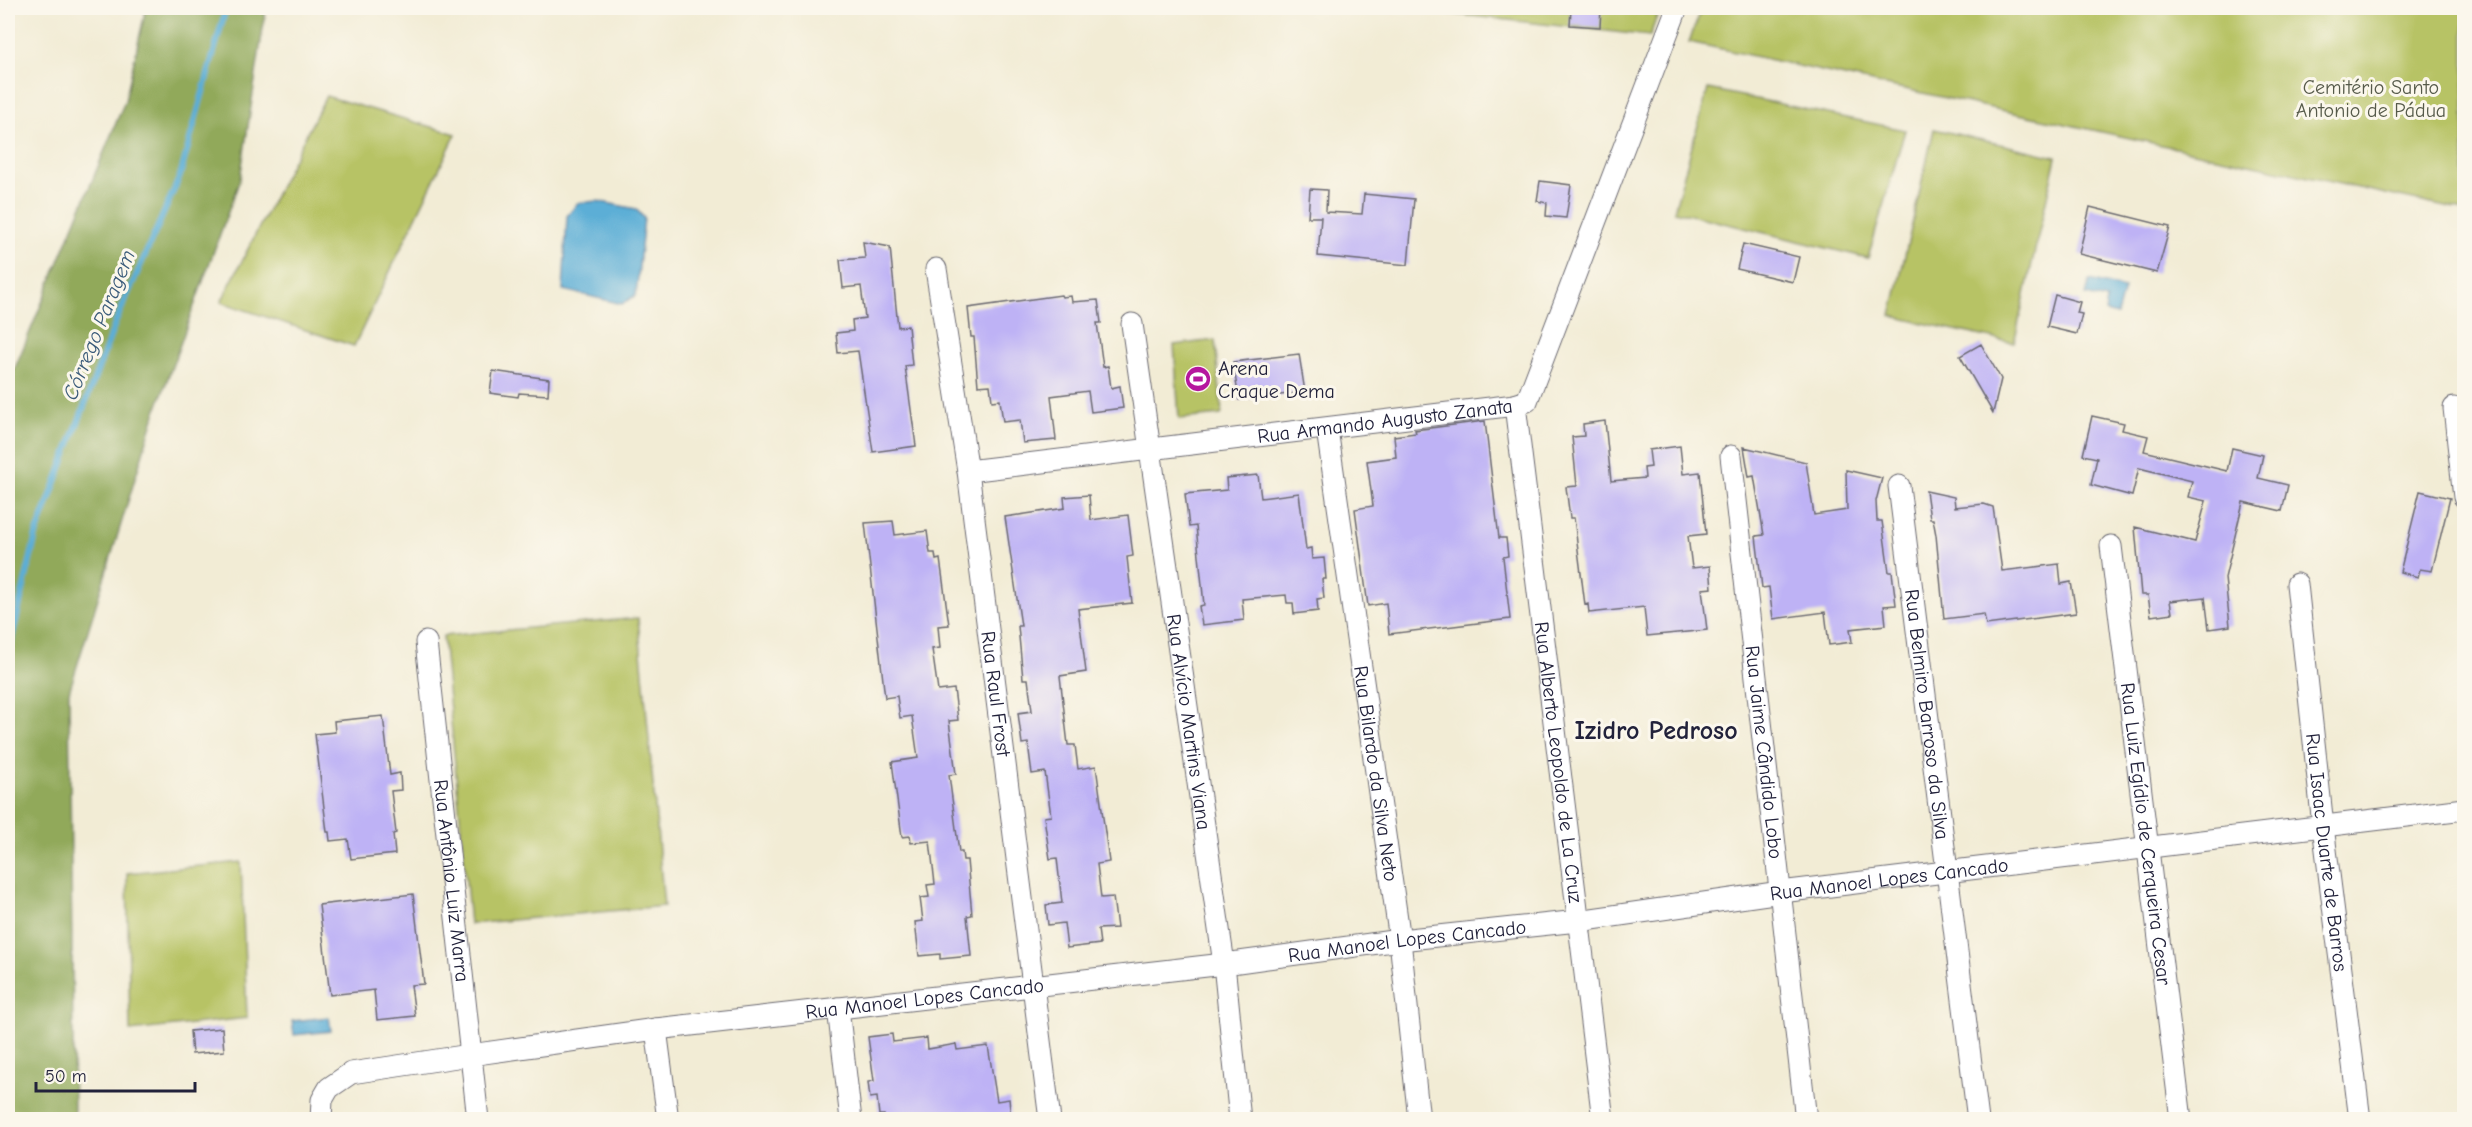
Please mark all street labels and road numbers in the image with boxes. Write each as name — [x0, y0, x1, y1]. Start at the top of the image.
street label: Rua Armando Augusto Zanata — [1256, 394, 1514, 448]
street label: Rua Belmiro Barroso da Silva — [1900, 588, 1954, 841]
street label: Rua Alvício Martins Viana — [1162, 612, 1216, 832]
street label: Rua Alberto Leopoldo de La Cruz — [1530, 620, 1587, 905]
street label: Rua Raul Frost — [976, 630, 1015, 759]
street label: Rua Jaime Cândido Lobo — [1740, 644, 1787, 860]
street label: Rua Bilardo da Silva Neto — [1349, 664, 1402, 883]
street label: Rua Luiz Egídio de Cerqueira Cesar — [2116, 681, 2175, 987]
street label: Rua Isaac Duarte de Barros — [2301, 732, 2352, 973]
street label: Rua Antônio Luiz Marra — [429, 778, 474, 983]
street label: Rua Manoel Lopes Cancado — [1769, 853, 2010, 905]
street label: Rua Manoel Lopes Cancado — [1287, 916, 1527, 967]
street label: Rua Manoel Lopes Cancado — [804, 974, 1045, 1024]

